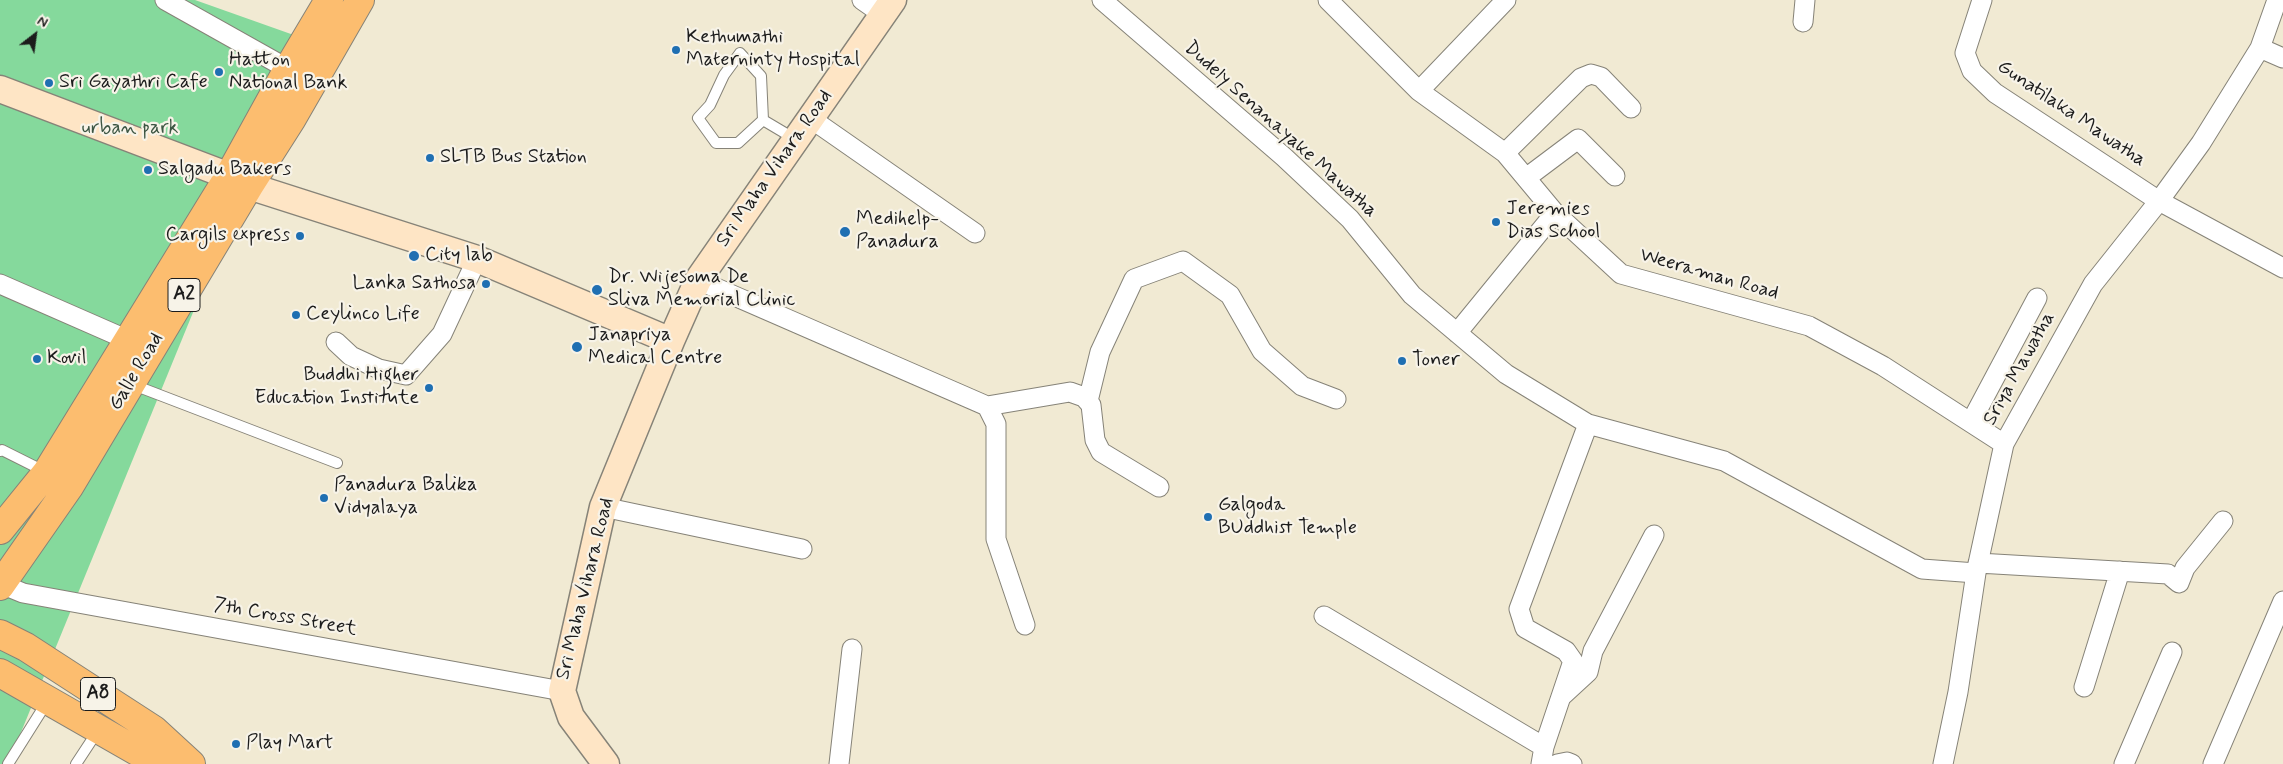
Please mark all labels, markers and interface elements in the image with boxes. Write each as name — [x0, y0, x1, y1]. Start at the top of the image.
north arrow — [10, 10, 60, 60]
text: N — [34, 12, 51, 32]
place label: Kethumathi Materninty Hospital — [686, 26, 860, 73]
street label: Dudely Senanayake Mawatha — [1178, 37, 1382, 223]
marker: Kethumathi Materninty Hospital — [670, 44, 682, 56]
place label: Hatton National Bank — [229, 49, 348, 96]
street label: Gunatilaka Mawatha — [1992, 55, 2150, 173]
marker: Hatton National Bank — [213, 66, 225, 78]
place label: Sri Gayathri Cafe — [59, 71, 208, 95]
marker: Sri Gayathri Cafe — [43, 77, 55, 89]
street label: Sri Maha Vihara Road — [712, 86, 838, 252]
park label: urban park — [82, 117, 178, 141]
place label: SLTB Bus Station — [440, 146, 587, 170]
marker: SLTB Bus Station — [424, 152, 436, 164]
place label: Salgadu Bakers — [158, 158, 291, 182]
marker: Salgadu Bakers — [142, 164, 154, 176]
place label: Jeremies Dias School — [1506, 198, 1600, 245]
place label: Medihelp- Panadura — [856, 208, 939, 255]
marker: Jeremies Dias School — [1490, 216, 1502, 228]
place label: Cargils express — [166, 224, 290, 248]
marker: Medihelp- Panadura — [838, 225, 852, 239]
marker: Cargils express — [294, 230, 306, 242]
place label: City lab — [425, 244, 493, 268]
street label: Weeraman Road — [1637, 244, 1781, 306]
marker: City lab — [407, 249, 421, 263]
place label: Dr. Wijesoma De Sliva Memorial Clinic — [608, 266, 795, 313]
place label: Lanka Sathosa — [353, 272, 476, 296]
road number: A2 — [168, 278, 200, 312]
marker: Lanka Sathosa — [480, 278, 492, 290]
marker: Dr. Wijesoma De Sliva Memorial Clinic — [590, 283, 604, 297]
place label: Ceylinco Life — [306, 303, 420, 327]
street label: Sriya Mawatha — [1979, 308, 2061, 430]
marker: Ceylinco Life — [290, 309, 302, 321]
place label: Janapriya Medical Centre — [588, 324, 722, 371]
street label: Galle Road — [104, 329, 170, 415]
marker: Janapriya Medical Centre — [570, 340, 584, 354]
place label: Kovil — [47, 347, 86, 371]
place label: Toner — [1412, 349, 1460, 373]
marker: Kovil — [31, 353, 43, 365]
marker: Toner — [1396, 355, 1408, 367]
place label: Buddhi Higher Education Institute — [255, 364, 419, 411]
marker: Buddhi Higher Education Institute — [423, 382, 435, 394]
place label: Panadura Balika Vidyalaya — [334, 474, 477, 521]
marker: Panadura Balika Vidyalaya — [318, 492, 330, 504]
place label: Galgoda BUddhist Temple — [1218, 494, 1357, 541]
street label: Sri Maha Vihara Road — [552, 496, 620, 682]
marker: Galgoda BUddhist Temple — [1202, 511, 1214, 523]
street label: 7th Cross Street — [212, 594, 358, 642]
road number: A8 — [80, 678, 116, 711]
place label: Play Mart — [246, 732, 333, 756]
marker: Play Mart — [230, 738, 242, 750]

